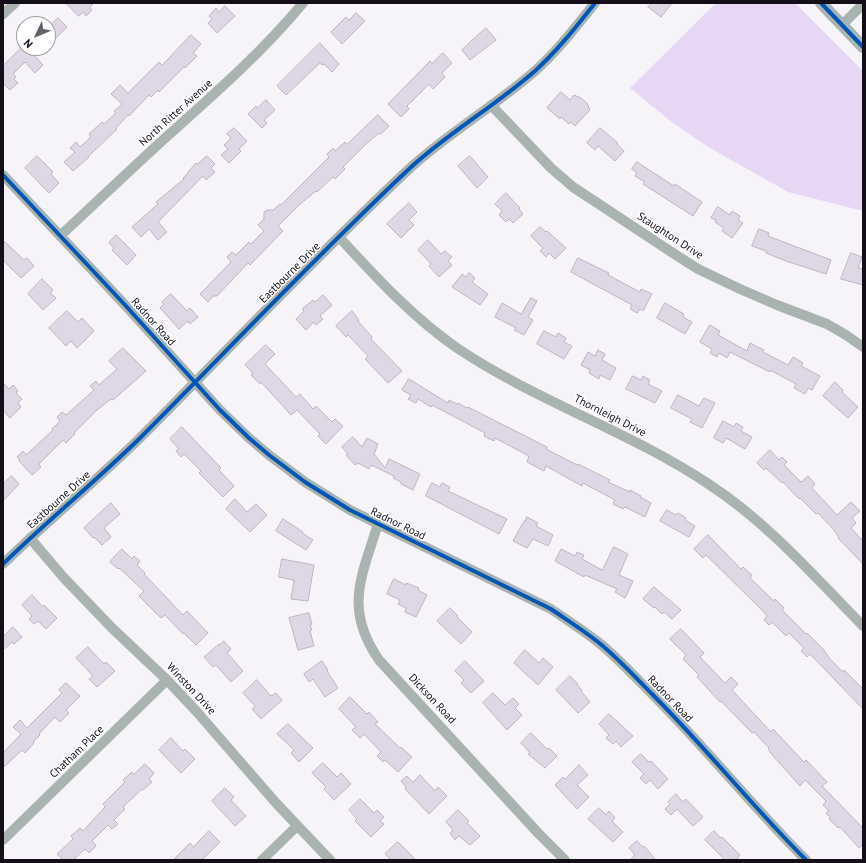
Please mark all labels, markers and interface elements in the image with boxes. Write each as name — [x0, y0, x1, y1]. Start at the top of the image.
north arrow — [16, 16, 56, 56]
text: N — [21, 36, 36, 51]
street label: North Ritter Avenue — [137, 77, 215, 149]
street label: Staughton Drive — [635, 210, 705, 262]
street label: Eastbourne Drive — [257, 240, 323, 306]
street label: Radnor Road — [128, 295, 178, 349]
street label: Thornleigh Drive — [572, 392, 648, 440]
street label: Eastbourne Drive — [25, 468, 93, 532]
street label: Radnor Road — [368, 505, 428, 543]
street label: Winston Drive — [164, 660, 218, 718]
street label: Dickson Road — [406, 671, 458, 727]
street label: Radnor Road — [645, 673, 695, 725]
street label: Chatham Place — [47, 723, 107, 781]

